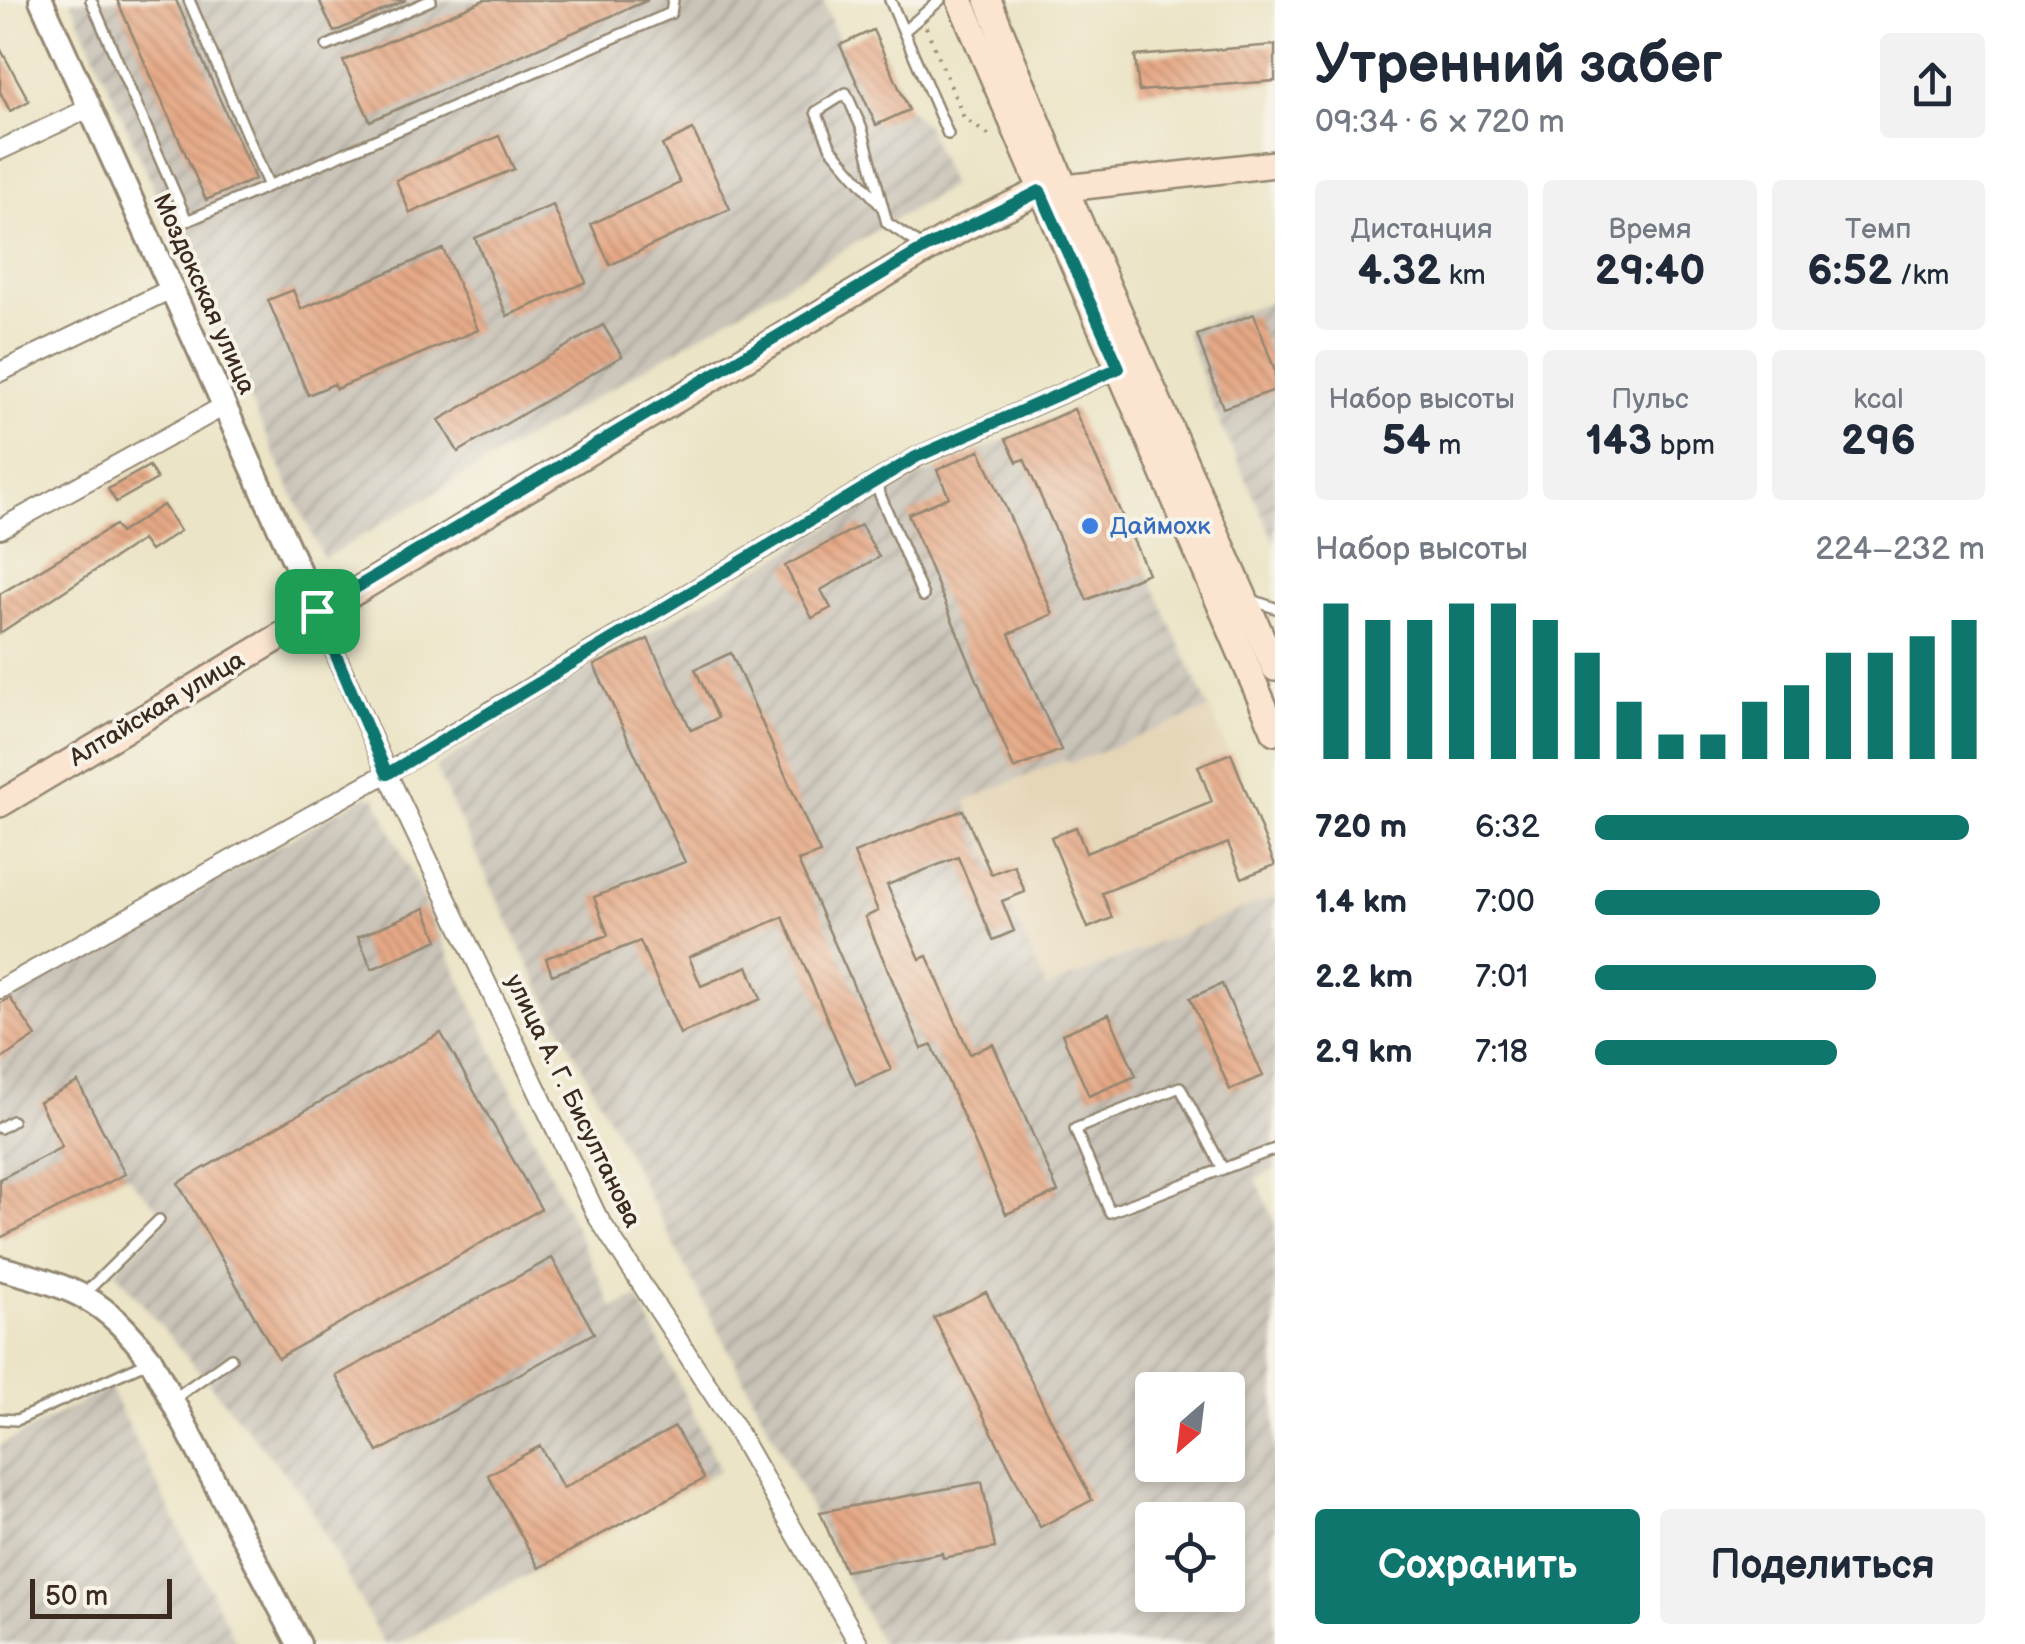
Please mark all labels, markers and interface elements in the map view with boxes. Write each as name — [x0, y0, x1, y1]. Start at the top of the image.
text: Утренний забег — [1315, 32, 1723, 99]
button: share — [1880, 33, 1985, 138]
text: 09:34 · 6 × 720 m — [1315, 103, 1565, 142]
street label: Моздокская улица — [146, 189, 262, 399]
text: Дистанция — [1351, 213, 1493, 246]
text: Время — [1608, 213, 1692, 246]
text: Темп — [1845, 213, 1912, 246]
text: 4.32 — [1358, 246, 1441, 297]
text: 29:40 — [1595, 246, 1705, 297]
text: 6:52 — [1807, 246, 1892, 297]
text: km — [1441, 259, 1486, 292]
text: /km — [1892, 259, 1949, 292]
text: Набор высоты — [1328, 383, 1515, 416]
text: Пульс — [1611, 383, 1689, 416]
text: kcal — [1853, 383, 1903, 416]
text: 54 — [1382, 416, 1431, 467]
text: 143 — [1585, 416, 1652, 467]
text: 296 — [1841, 416, 1916, 467]
text: m — [1431, 429, 1462, 462]
text: bpm — [1652, 429, 1715, 462]
place label: Даймохк — [1110, 511, 1211, 542]
marker: Даймохк — [1079, 515, 1101, 537]
text: Набор высоты — [1315, 530, 1528, 569]
text: 224–232 m — [1815, 530, 1985, 569]
pin — [275, 569, 360, 654]
icon: arrive — [290, 584, 345, 639]
street label: Алтайская улица — [63, 644, 251, 774]
text: 720 m — [1315, 808, 1407, 847]
text: 6:32 — [1475, 808, 1540, 847]
text: 1.4 km — [1315, 883, 1407, 922]
text: 7:00 — [1475, 883, 1535, 922]
text: 2.2 km — [1315, 958, 1413, 997]
text: 7:01 — [1475, 958, 1528, 997]
street label: улица А. Г. Бисултанова — [498, 969, 648, 1233]
text: 2.9 km — [1315, 1033, 1413, 1072]
text: 7:18 — [1475, 1033, 1528, 1072]
north arrow — [1135, 1372, 1245, 1482]
map controls — [1135, 1372, 1245, 1612]
button: locate — [1135, 1502, 1245, 1612]
button: Сохранить — [1315, 1509, 1640, 1624]
button: Поделиться — [1660, 1509, 1985, 1624]
scale bar — [30, 1574, 172, 1618]
text: 50 m — [45, 1580, 108, 1613]

